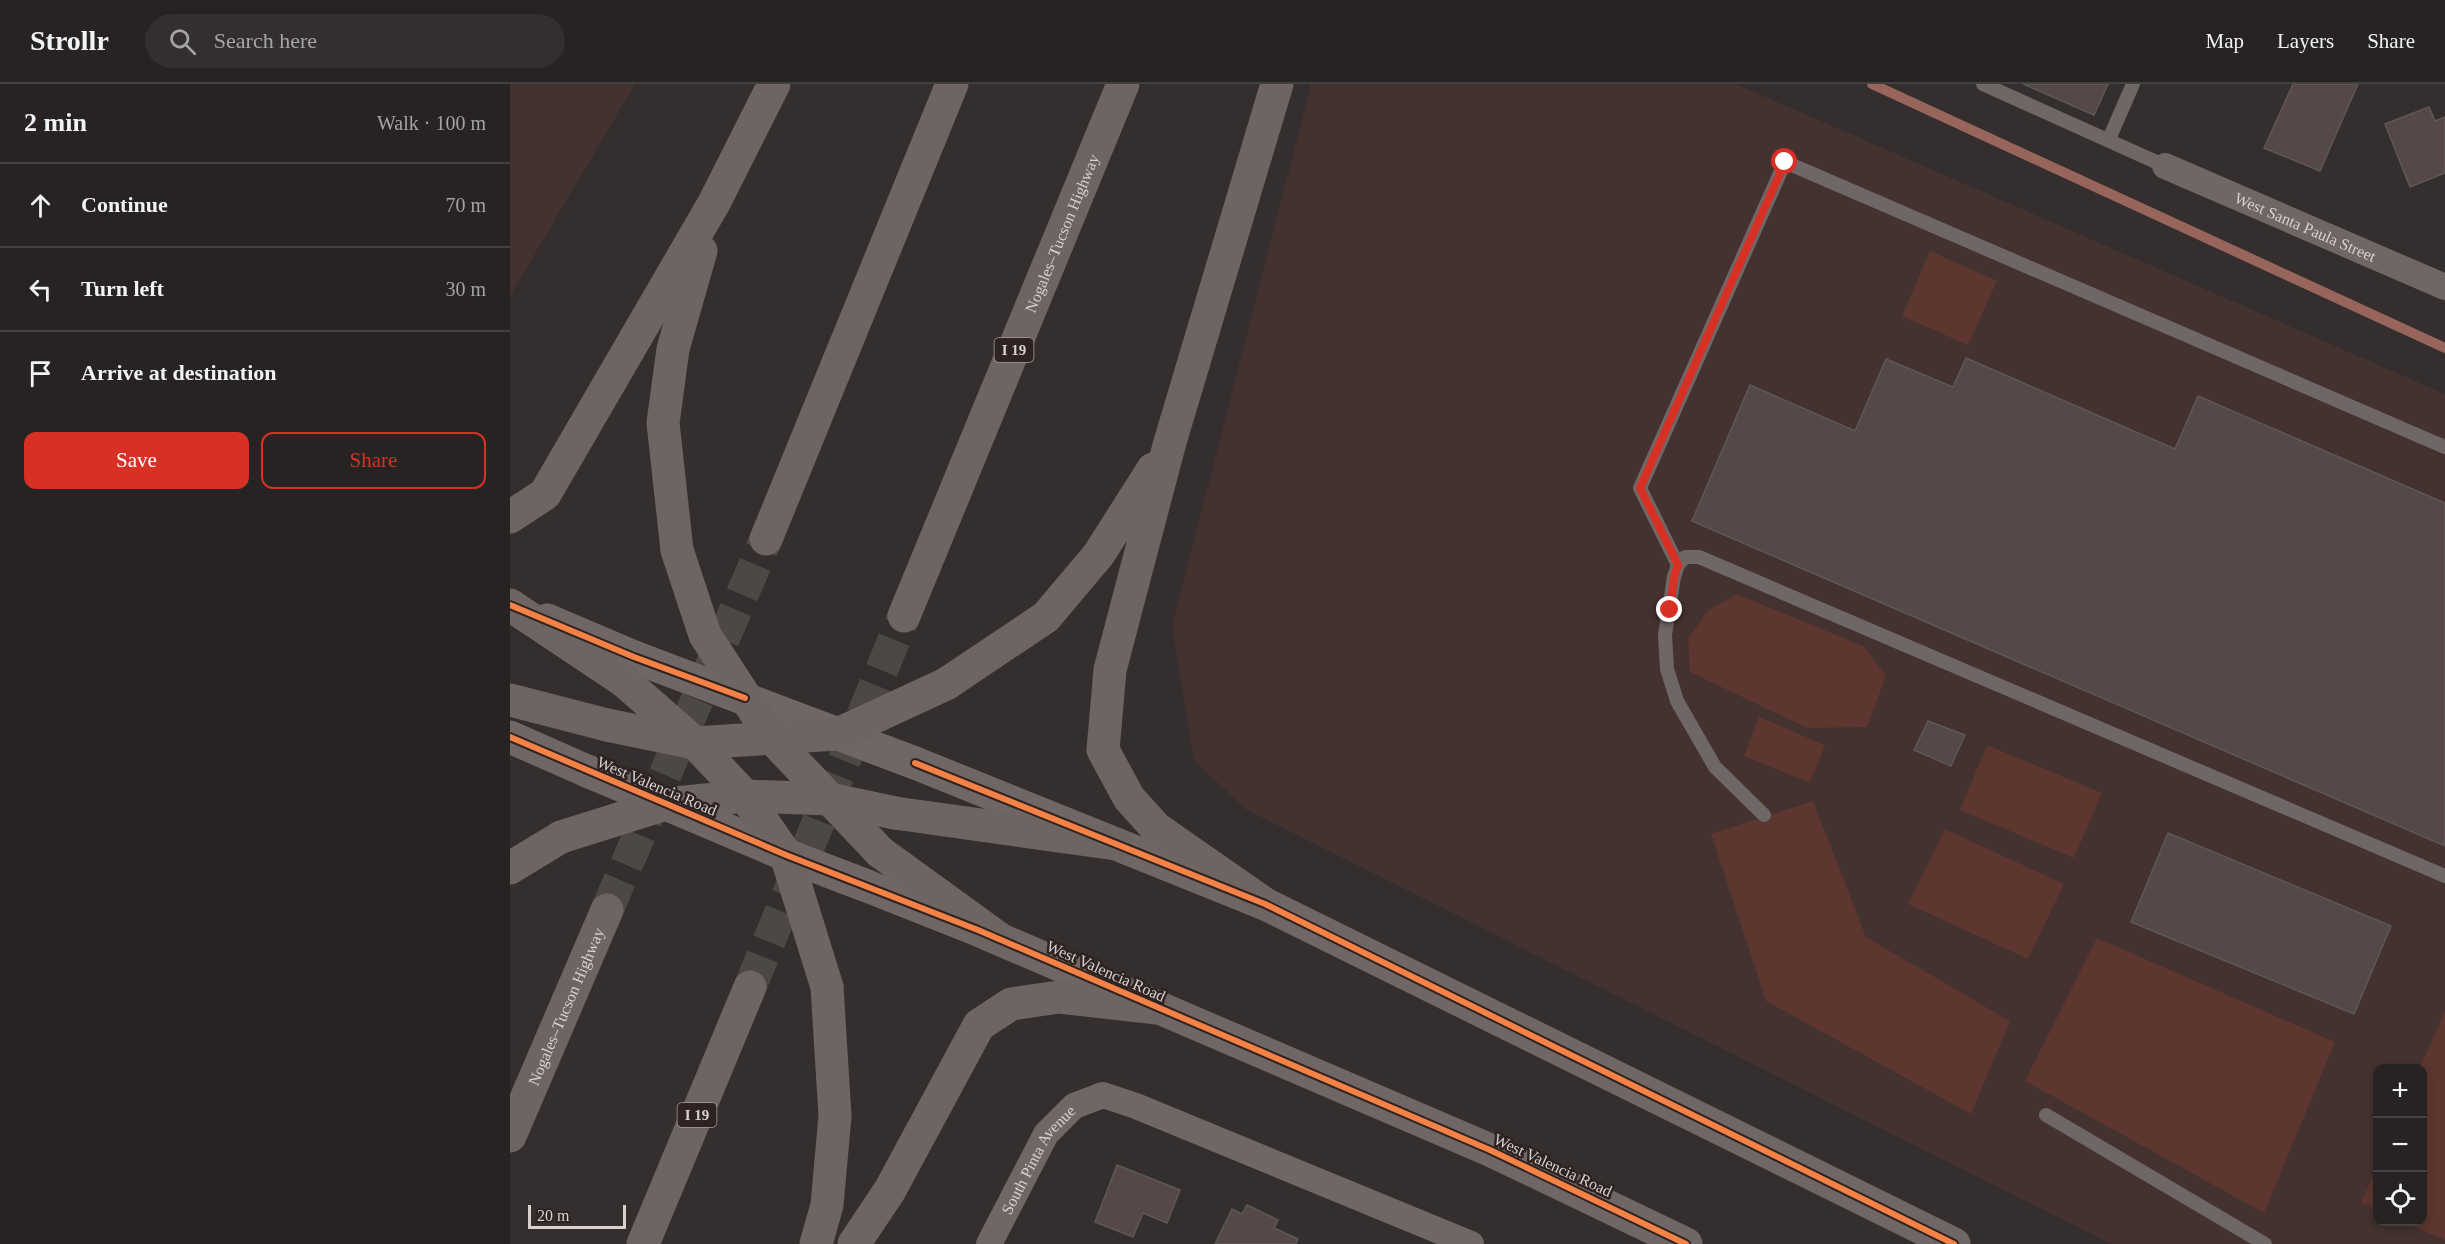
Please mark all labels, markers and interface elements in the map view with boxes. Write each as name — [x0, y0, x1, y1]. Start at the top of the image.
search box — [145, 14, 565, 68]
text: Strollr — [30, 25, 109, 56]
icon: search — [166, 25, 199, 58]
text: Search here — [214, 28, 317, 53]
text: Map — [2206, 29, 2244, 53]
text: Layers — [2277, 29, 2334, 53]
text: Share — [2367, 29, 2415, 53]
text: 2 min — [24, 108, 87, 137]
text: Walk · 100 m — [377, 112, 486, 134]
route start — [1771, 148, 1797, 174]
street label: Nogales–Tucson Highway — [1021, 151, 1103, 315]
icon: ahead — [24, 189, 57, 222]
street label: West Santa Paula Street — [2232, 189, 2379, 265]
text: Continue — [81, 192, 168, 217]
text: 70 m — [445, 194, 486, 216]
icon: left — [24, 273, 57, 306]
text: Turn left — [81, 276, 164, 301]
text: 30 m — [445, 278, 486, 300]
road number: I 19 — [994, 338, 1034, 362]
icon: arrive — [24, 357, 57, 390]
text: Arrive at destination — [81, 360, 277, 385]
button: Save — [24, 432, 249, 489]
button: Share — [261, 432, 486, 489]
route end — [1656, 596, 1682, 622]
street label: West Valencia Road — [595, 753, 719, 819]
street label: Nogales–Tucson Highway — [524, 925, 608, 1088]
street label: West Valencia Road — [1044, 937, 1168, 1005]
map controls — [2373, 1064, 2427, 1226]
button: + — [2373, 1064, 2427, 1118]
street label: South Pinta Avenue — [998, 1102, 1078, 1217]
road number: I 19 — [678, 1103, 717, 1127]
button: − — [2373, 1118, 2427, 1172]
street label: West Valencia Road — [1491, 1130, 1615, 1200]
button: locate — [2373, 1172, 2427, 1226]
scale bar — [528, 1202, 626, 1230]
text: 20 m — [537, 1207, 569, 1224]

